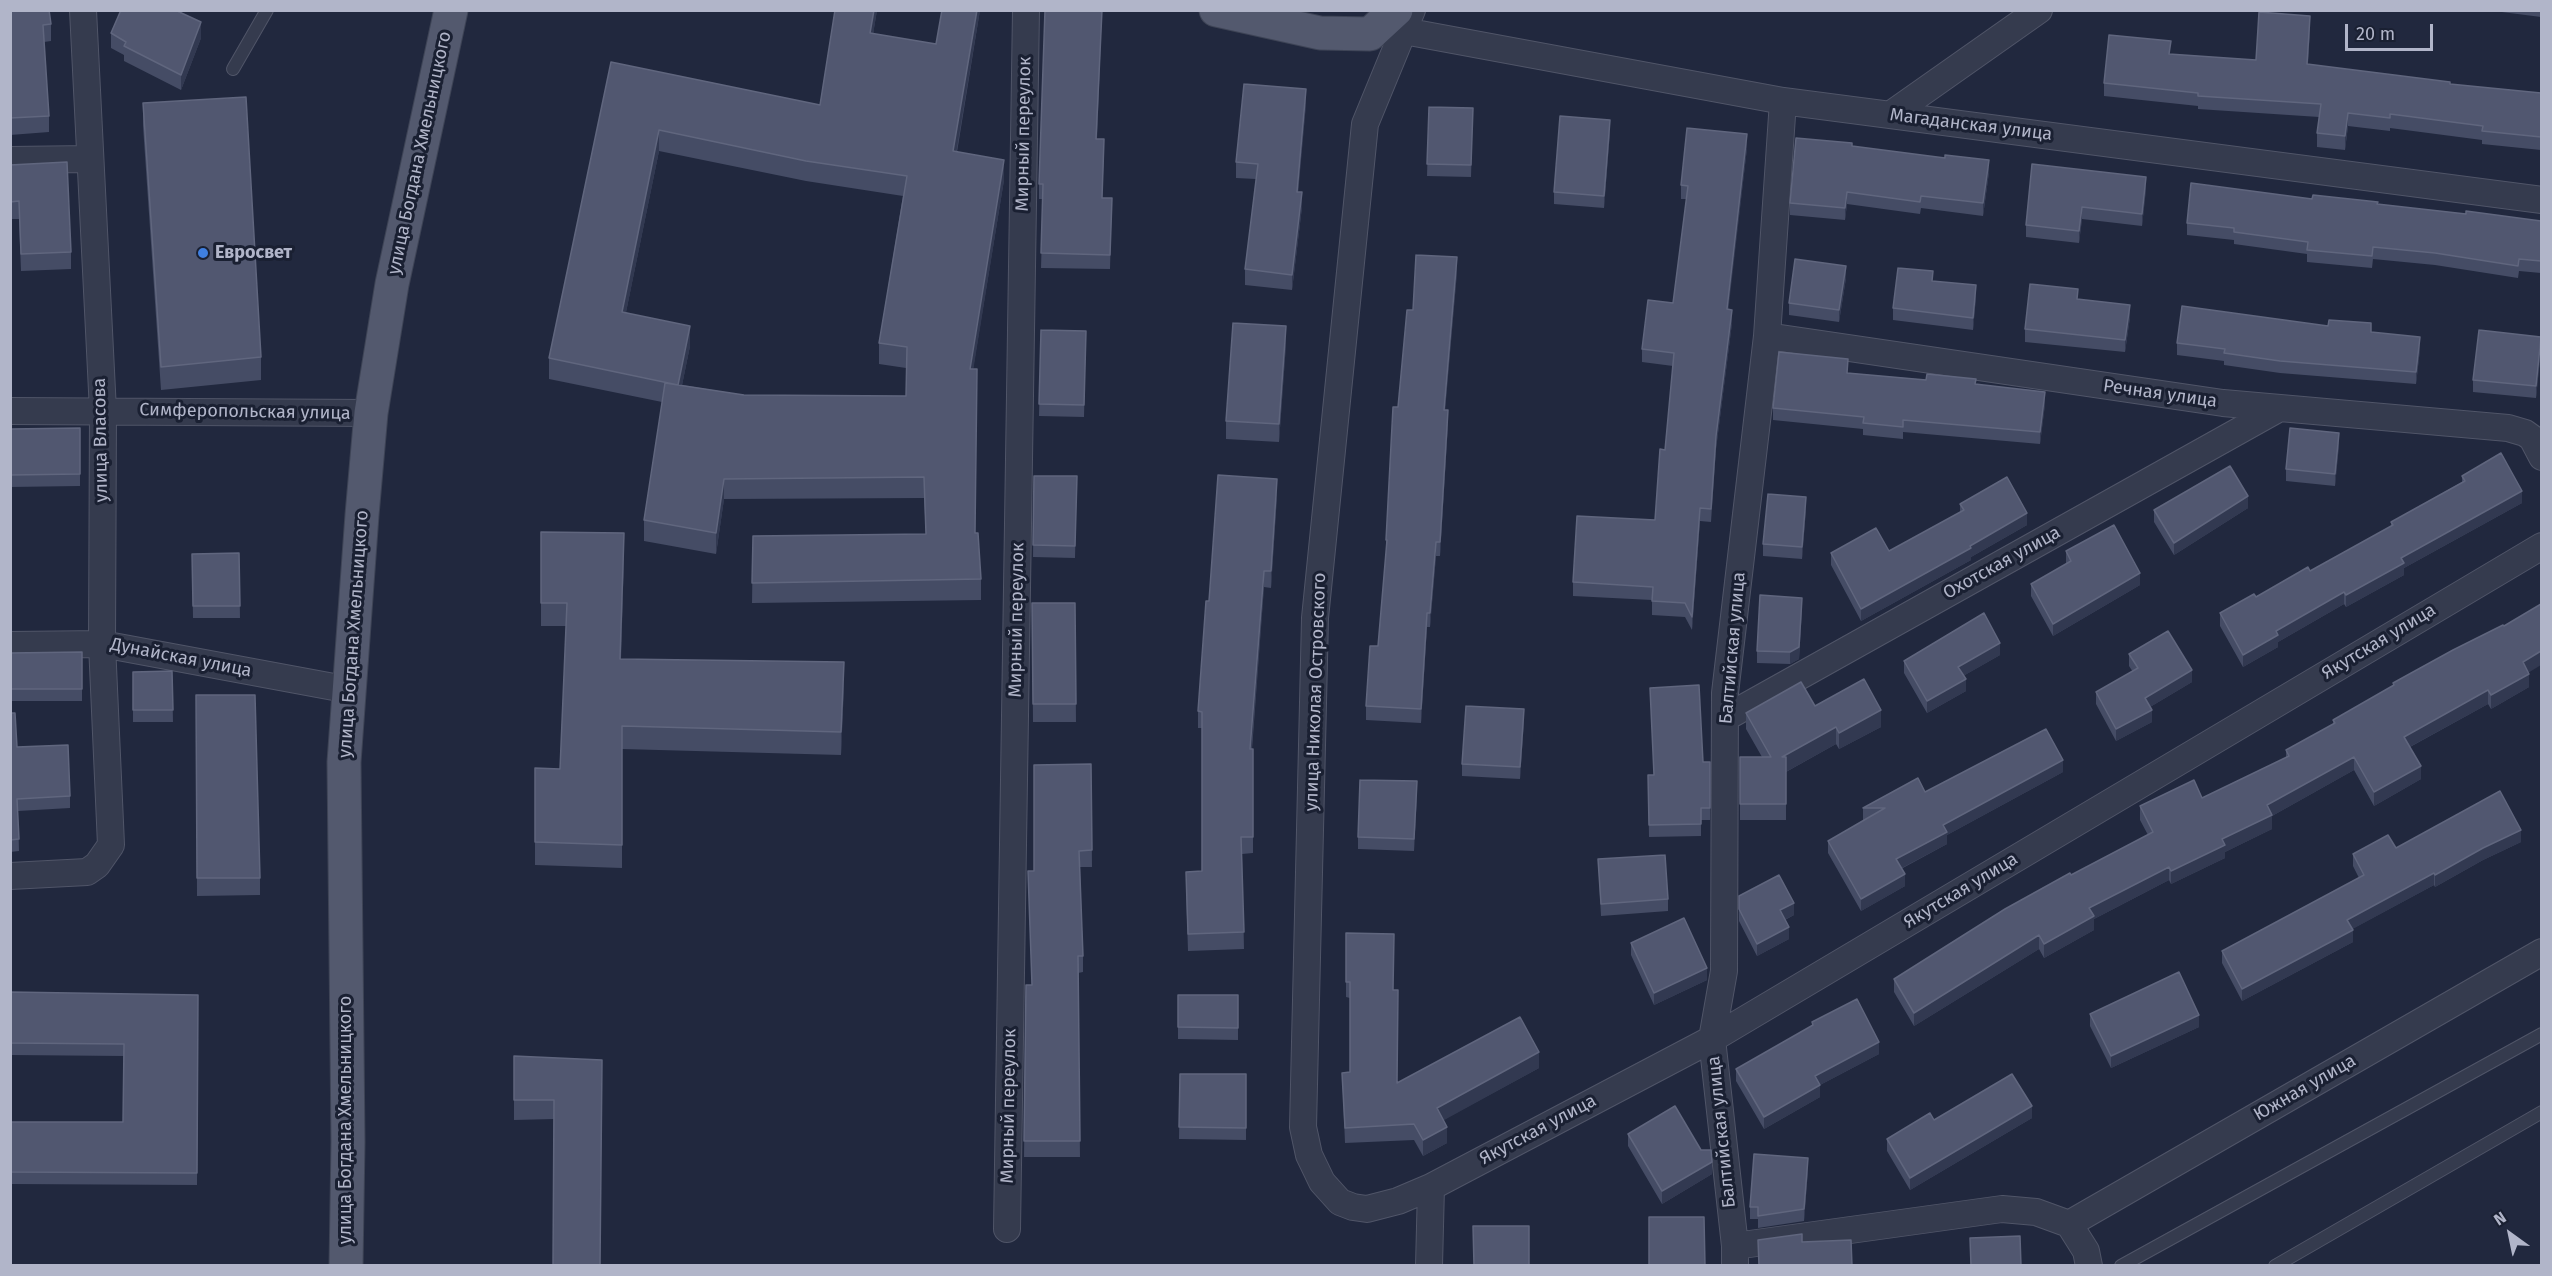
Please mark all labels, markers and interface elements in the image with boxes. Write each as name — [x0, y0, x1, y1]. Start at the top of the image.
scale bar — [2348, 12, 2436, 50]
text: 20 m — [2356, 23, 2395, 45]
street label: улица Богдана Хмельницкого — [384, 29, 456, 277]
street label: Мирный переулок — [1012, 56, 1036, 212]
street label: Магаданская улица — [1889, 104, 2053, 146]
place label: Евросвет — [215, 242, 292, 264]
marker: Евросвет — [196, 246, 210, 260]
street label: Речная улица — [2102, 375, 2218, 413]
street label: улица Власова — [89, 378, 113, 502]
street label: Симферопольская улица — [139, 399, 351, 425]
street label: улица Богдана Хмельницкого — [335, 509, 373, 759]
street label: Охотская улица — [1940, 522, 2064, 604]
street label: Мирный переулок — [1005, 542, 1029, 698]
street label: Балтийская улица — [1716, 571, 1750, 725]
street label: улица Николая Островского — [1301, 572, 1331, 812]
street label: Якутская улица — [2318, 600, 2440, 684]
street label: Дунайская улица — [109, 634, 253, 682]
street label: Якутская улица — [1900, 849, 2022, 933]
street label: улица Богдана Хмельницкого — [335, 996, 357, 1244]
street label: Мирный переулок — [997, 1028, 1021, 1184]
street label: Южная улица — [2250, 1050, 2360, 1126]
street label: Балтийская улица — [1703, 1055, 1741, 1209]
street label: Якутская улица — [1476, 1090, 1600, 1170]
north arrow — [2480, 1204, 2540, 1264]
text: N — [2490, 1208, 2510, 1229]

